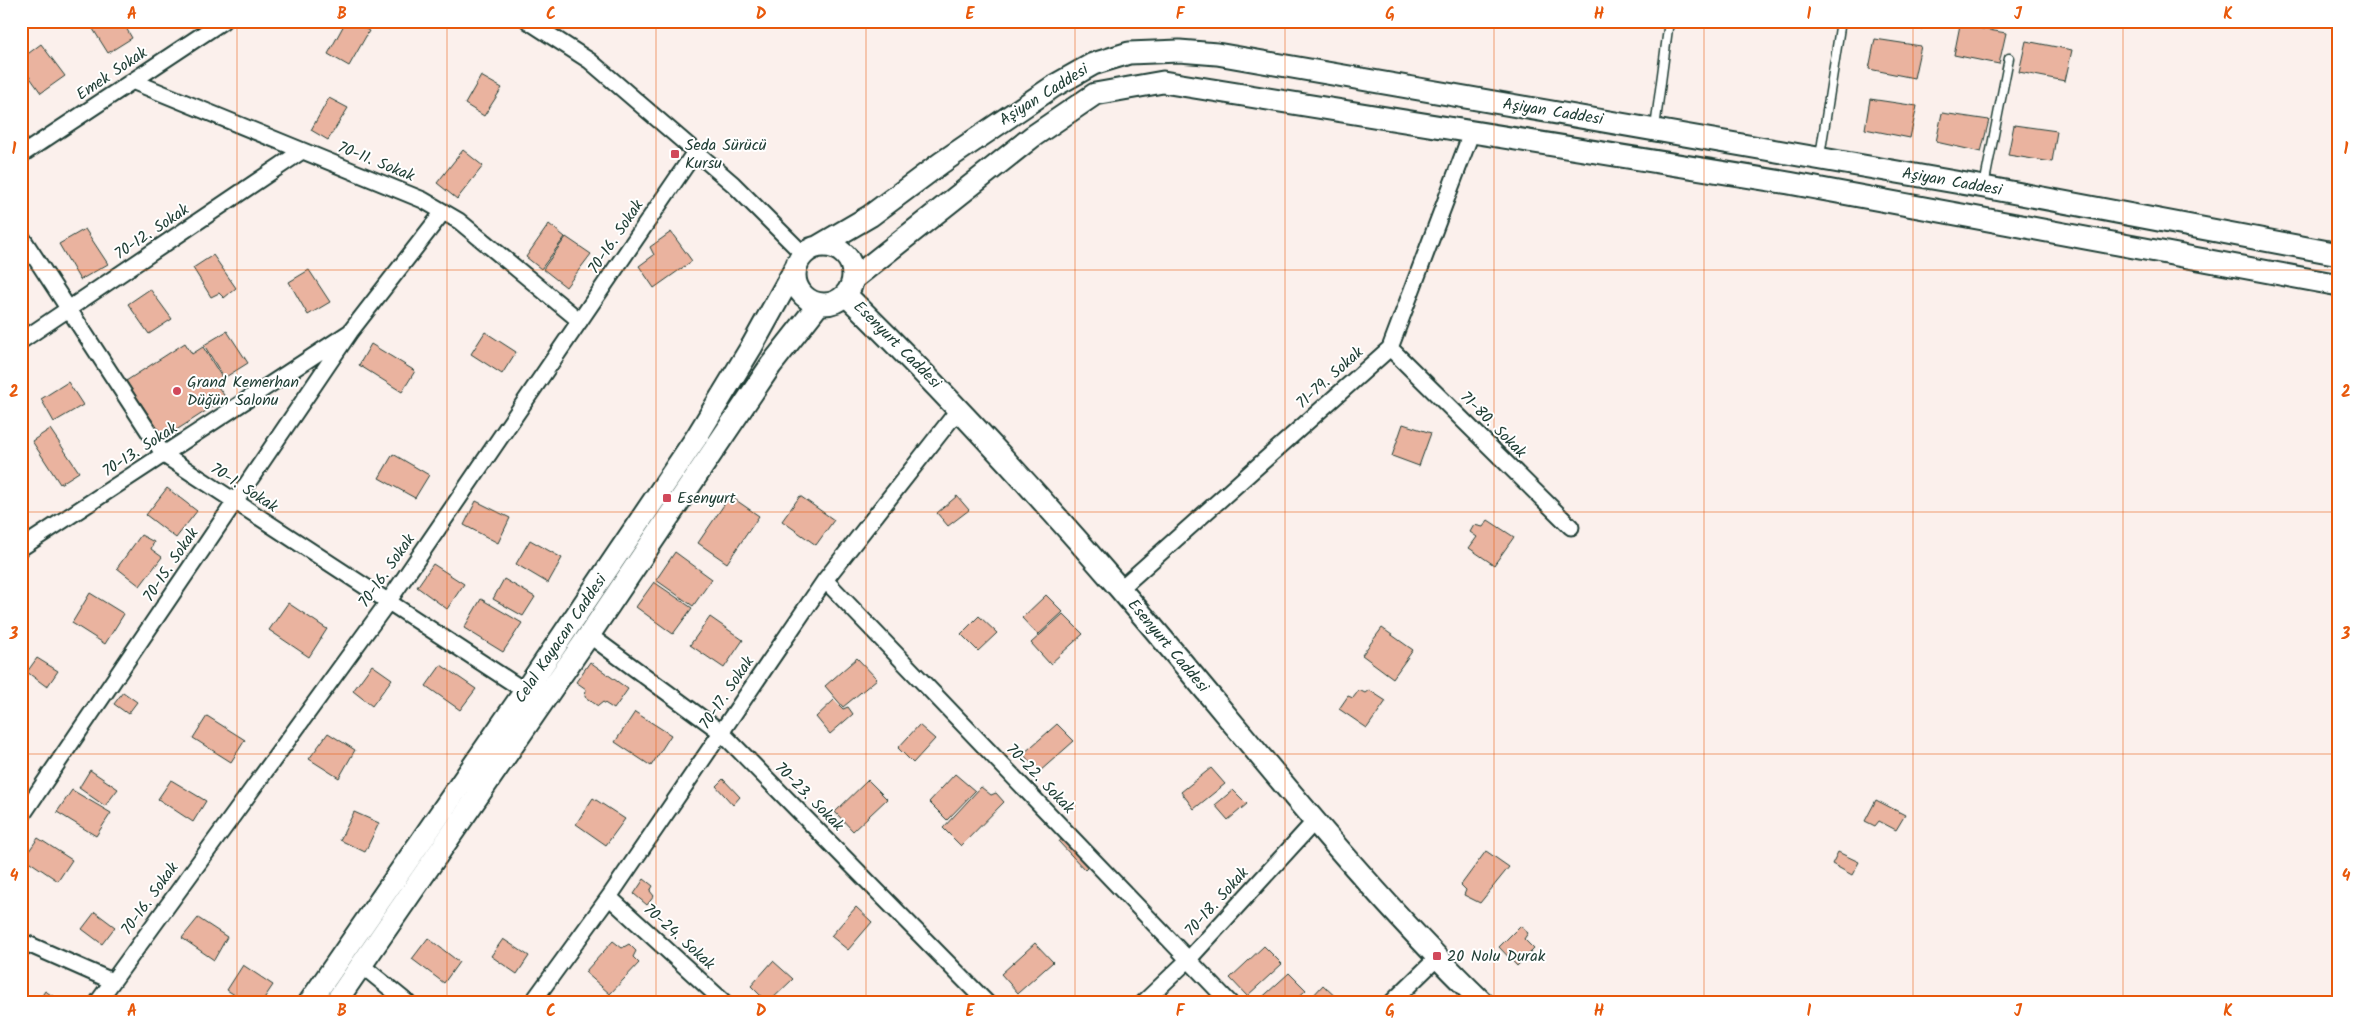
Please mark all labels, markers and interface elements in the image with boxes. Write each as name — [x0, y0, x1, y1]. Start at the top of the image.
text: A — [127, 2, 137, 27]
text: B — [337, 2, 347, 27]
text: C — [546, 2, 556, 27]
text: D — [756, 2, 767, 27]
text: E — [966, 2, 976, 27]
text: F — [1176, 2, 1186, 27]
text: G — [1385, 2, 1395, 27]
text: H — [1594, 2, 1604, 27]
text: I — [1807, 2, 1812, 27]
text: J — [2014, 2, 2023, 27]
text: K — [2223, 2, 2233, 27]
street label: Emek Sokak — [71, 41, 153, 107]
street label: Aşiyan Caddesi — [994, 57, 1095, 132]
street label: Aşiyan Caddesi — [1501, 92, 1606, 132]
place label: Seda Sürücü Kursu — [685, 133, 767, 176]
street label: 70-11. Sokak — [334, 135, 419, 189]
text: 1 — [12, 137, 17, 162]
text: 1 — [2344, 137, 2349, 162]
marker: Seda Sürücü Kursu — [669, 148, 681, 160]
street label: Aşiyan Caddesi — [1900, 161, 2005, 203]
street label: 70-16. Sokak — [582, 194, 650, 279]
street label: 70-12. Sokak — [110, 197, 195, 266]
street label: Esenyurt Caddesi — [847, 295, 948, 396]
street label: 71-79. Sokak — [1291, 340, 1370, 415]
place label: Grand Kemerhan Düğün Salonu — [187, 370, 299, 413]
text: 2 — [9, 380, 19, 405]
text: 2 — [2341, 380, 2351, 405]
marker: Grand Kemerhan Düğün Salonu — [171, 385, 183, 397]
street label: 71-80. Sokak — [1454, 386, 1533, 465]
street label: 70-13. Sokak — [97, 416, 183, 484]
street label: 70-1. Sokak — [205, 457, 283, 520]
place label: Esenyurt — [677, 486, 736, 511]
marker: Esenyurt — [661, 492, 673, 504]
street label: 70-15. Sokak — [137, 522, 205, 607]
street label: 70-16. Sokak — [352, 529, 422, 613]
street label: Celal Kayacan Caddesi — [508, 568, 614, 709]
street label: Esenyurt Caddesi — [1121, 594, 1216, 699]
text: 3 — [9, 622, 19, 647]
text: 3 — [2341, 622, 2351, 647]
street label: 70-17. Sokak — [693, 651, 761, 735]
street label: 70-22. Sokak — [1000, 738, 1081, 820]
street label: 70-23. Sokak — [768, 756, 850, 838]
street label: 70-16. Sokak — [115, 857, 185, 941]
street label: 70-18. Sokak — [1179, 861, 1255, 942]
text: 4 — [10, 864, 19, 889]
text: 4 — [2342, 864, 2351, 889]
street label: 70-24. Sokak — [637, 898, 721, 976]
place label: 20 Nolu Durak — [1447, 944, 1546, 969]
marker: 20 Nolu Durak — [1431, 950, 1443, 962]
text: A — [127, 999, 137, 1024]
text: B — [337, 999, 347, 1024]
text: C — [546, 999, 556, 1024]
text: D — [756, 999, 767, 1024]
text: E — [966, 999, 976, 1024]
text: F — [1176, 999, 1186, 1024]
text: G — [1385, 999, 1395, 1024]
text: H — [1594, 999, 1604, 1024]
text: I — [1807, 999, 1812, 1024]
text: J — [2014, 999, 2023, 1024]
text: K — [2223, 999, 2233, 1024]

